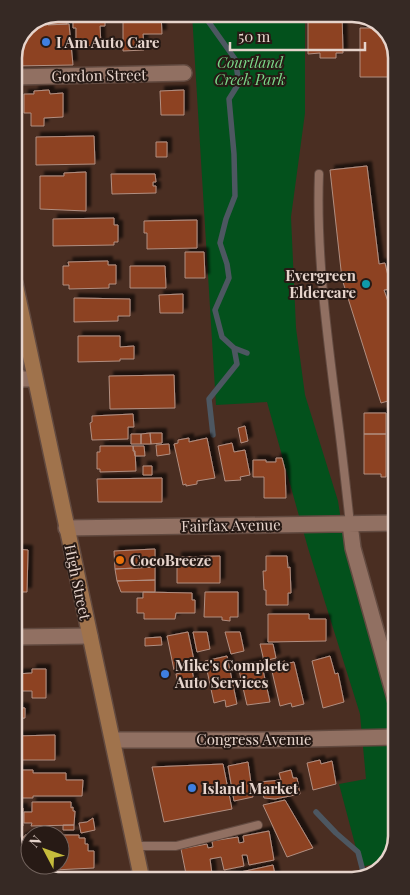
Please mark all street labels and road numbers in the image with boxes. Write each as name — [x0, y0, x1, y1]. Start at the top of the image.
street label: Gordon Street — [51, 64, 147, 86]
street label: Fairfax Avenue — [181, 514, 281, 536]
street label: High Street — [60, 542, 96, 622]
street label: Congress Avenue — [196, 729, 312, 749]

